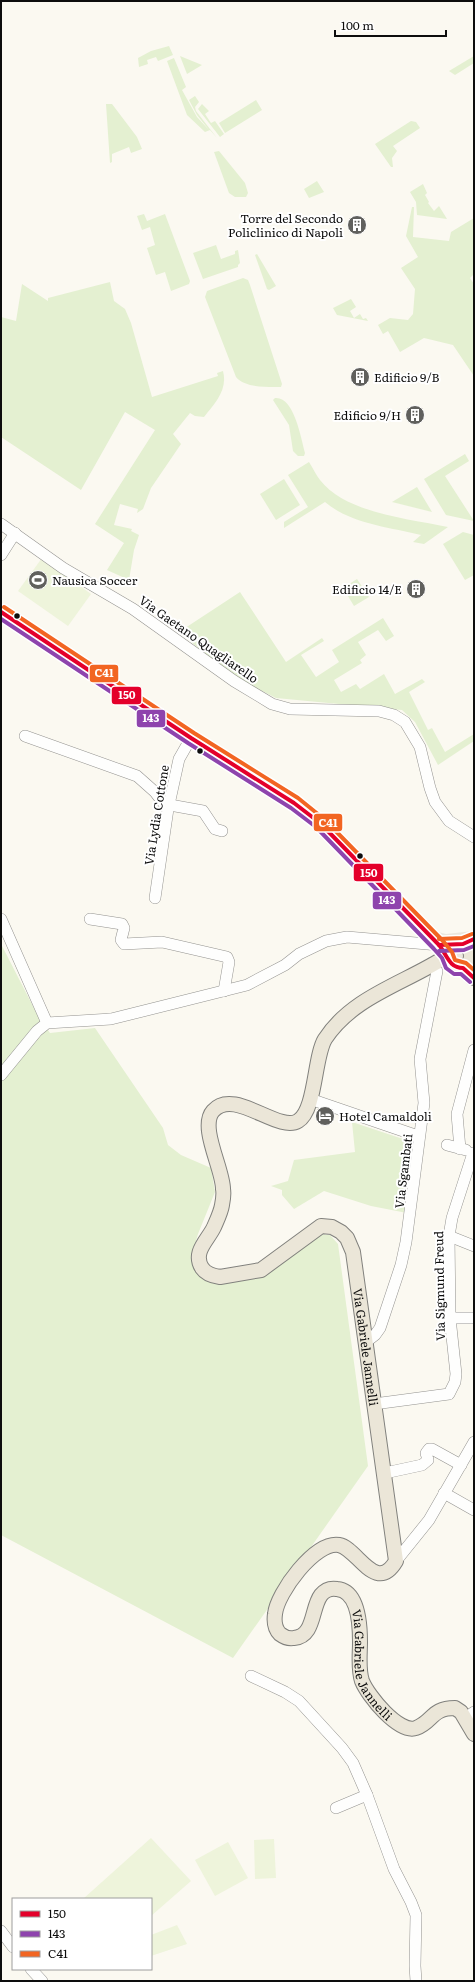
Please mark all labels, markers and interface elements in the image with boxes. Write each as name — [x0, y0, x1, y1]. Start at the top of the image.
scale bar — [335, 12, 446, 38]
text: 100 m — [341, 16, 374, 34]
place label: Torre del Secondo Policlinico di Napoli — [228, 209, 343, 241]
building icon: Torre del Secondo Policlinico di Napoli — [346, 214, 368, 236]
building icon: Edificio 9/B — [349, 366, 371, 388]
place label: Edificio 9/B — [374, 368, 440, 386]
building icon: Edificio 9/H — [404, 404, 426, 426]
place label: Edificio 9/H — [333, 406, 401, 424]
sports icon: Nausica Soccer — [27, 569, 49, 591]
place label: Nausica Soccer — [52, 571, 138, 589]
building icon: Edificio 14/E — [405, 578, 427, 600]
place label: Edificio 14/E — [332, 580, 402, 598]
street label: Via Gaetano Quagliarello — [136, 591, 262, 687]
unlabelled marker — [12, 611, 22, 621]
line badge: C41 — [89, 664, 119, 683]
text: C41 — [95, 664, 114, 680]
line badge: 150 — [111, 686, 142, 705]
text: 150 — [118, 686, 136, 702]
line badge: 143 — [136, 709, 166, 728]
text: 143 — [143, 709, 159, 725]
unlabelled marker — [195, 746, 205, 756]
street label: Via Lydia Cottone — [139, 764, 173, 866]
line badge: C41 — [313, 813, 343, 832]
text: C41 — [319, 814, 338, 830]
unlabelled marker — [355, 851, 365, 861]
line badge: 150 — [353, 863, 384, 882]
text: 150 — [360, 864, 378, 880]
line badge: 143 — [372, 891, 402, 910]
text: 143 — [379, 891, 395, 907]
hotel icon: Hotel Camaldoli — [314, 1105, 336, 1127]
place label: Hotel Camaldoli — [339, 1107, 432, 1125]
street label: Via Sgambati — [389, 1133, 417, 1209]
street label: Via Sigmund Freud — [429, 1230, 449, 1341]
street label: Via Gabriele Jannelli — [349, 1287, 383, 1407]
street label: Via Gabriele Jannelli — [348, 1608, 397, 1724]
legend — [12, 1898, 152, 1970]
text: 150 — [48, 1904, 66, 1922]
text: 143 — [48, 1924, 66, 1942]
text: C41 — [48, 1944, 68, 1962]

